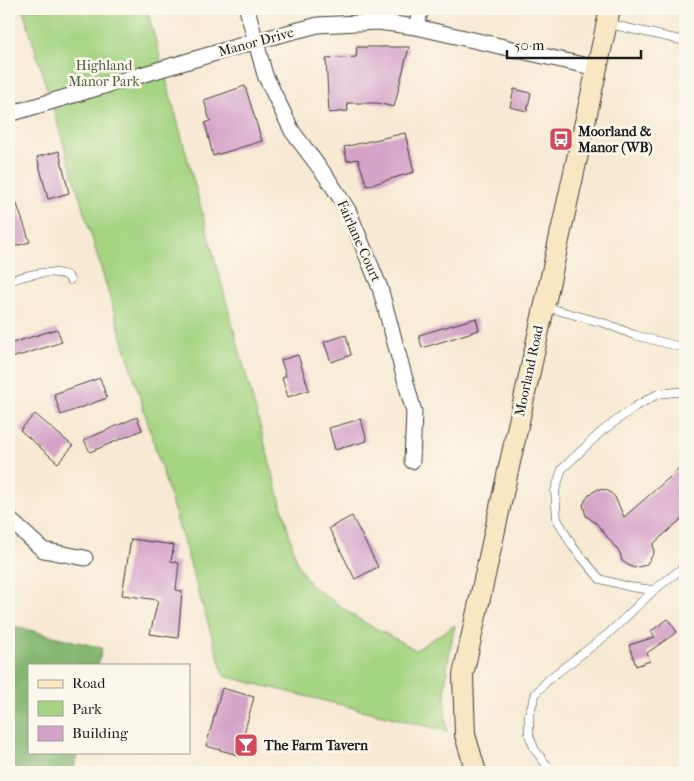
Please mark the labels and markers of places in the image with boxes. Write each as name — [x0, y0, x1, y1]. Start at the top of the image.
place label: Moorland & Manor (WB) — [577, 123, 653, 156]
bus stop icon: Moorland & Manor (WB) — [548, 126, 574, 152]
bar icon: The Farm Tavern — [233, 732, 259, 758]
place label: The Farm Tavern — [263, 737, 369, 754]

